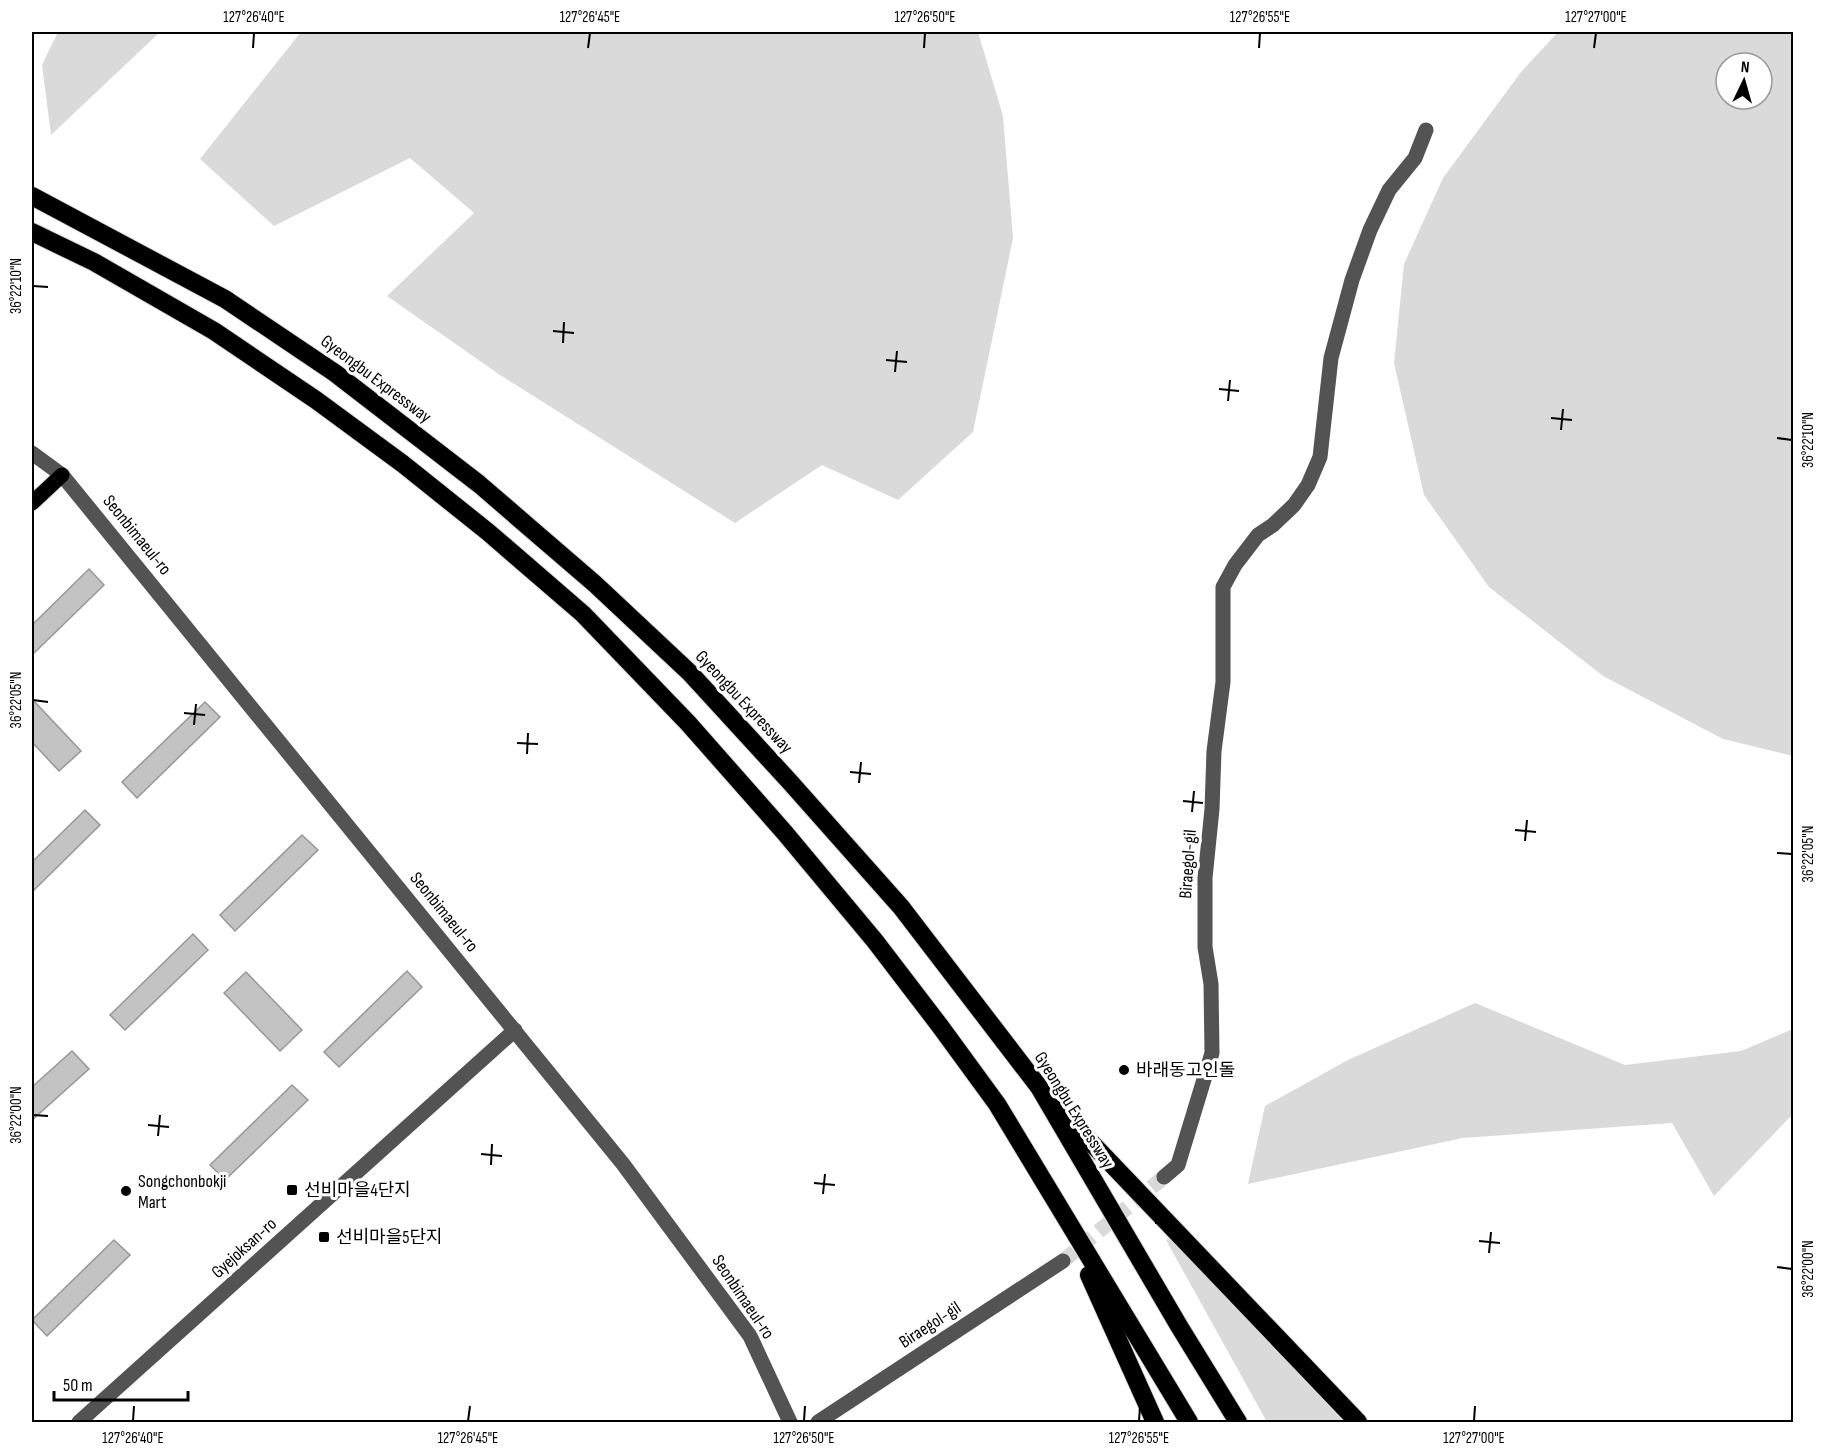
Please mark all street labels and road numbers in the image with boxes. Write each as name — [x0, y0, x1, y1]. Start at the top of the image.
street label: Gyeongbu Expressway — [317, 331, 435, 427]
street label: Seonbimaeul-ro — [98, 491, 176, 579]
street label: Gyeongbu Expressway — [691, 646, 797, 758]
street label: Biraegol-gil — [1175, 829, 1201, 899]
street label: Seonbimaeul-ro — [405, 868, 483, 956]
street label: Gyeongbu Expressway — [1030, 1048, 1118, 1172]
street label: Gyejoksan-ro — [207, 1213, 281, 1283]
street label: Seonbimaeul-ro — [707, 1251, 779, 1343]
street label: Biraegol-gil — [895, 1297, 965, 1353]

